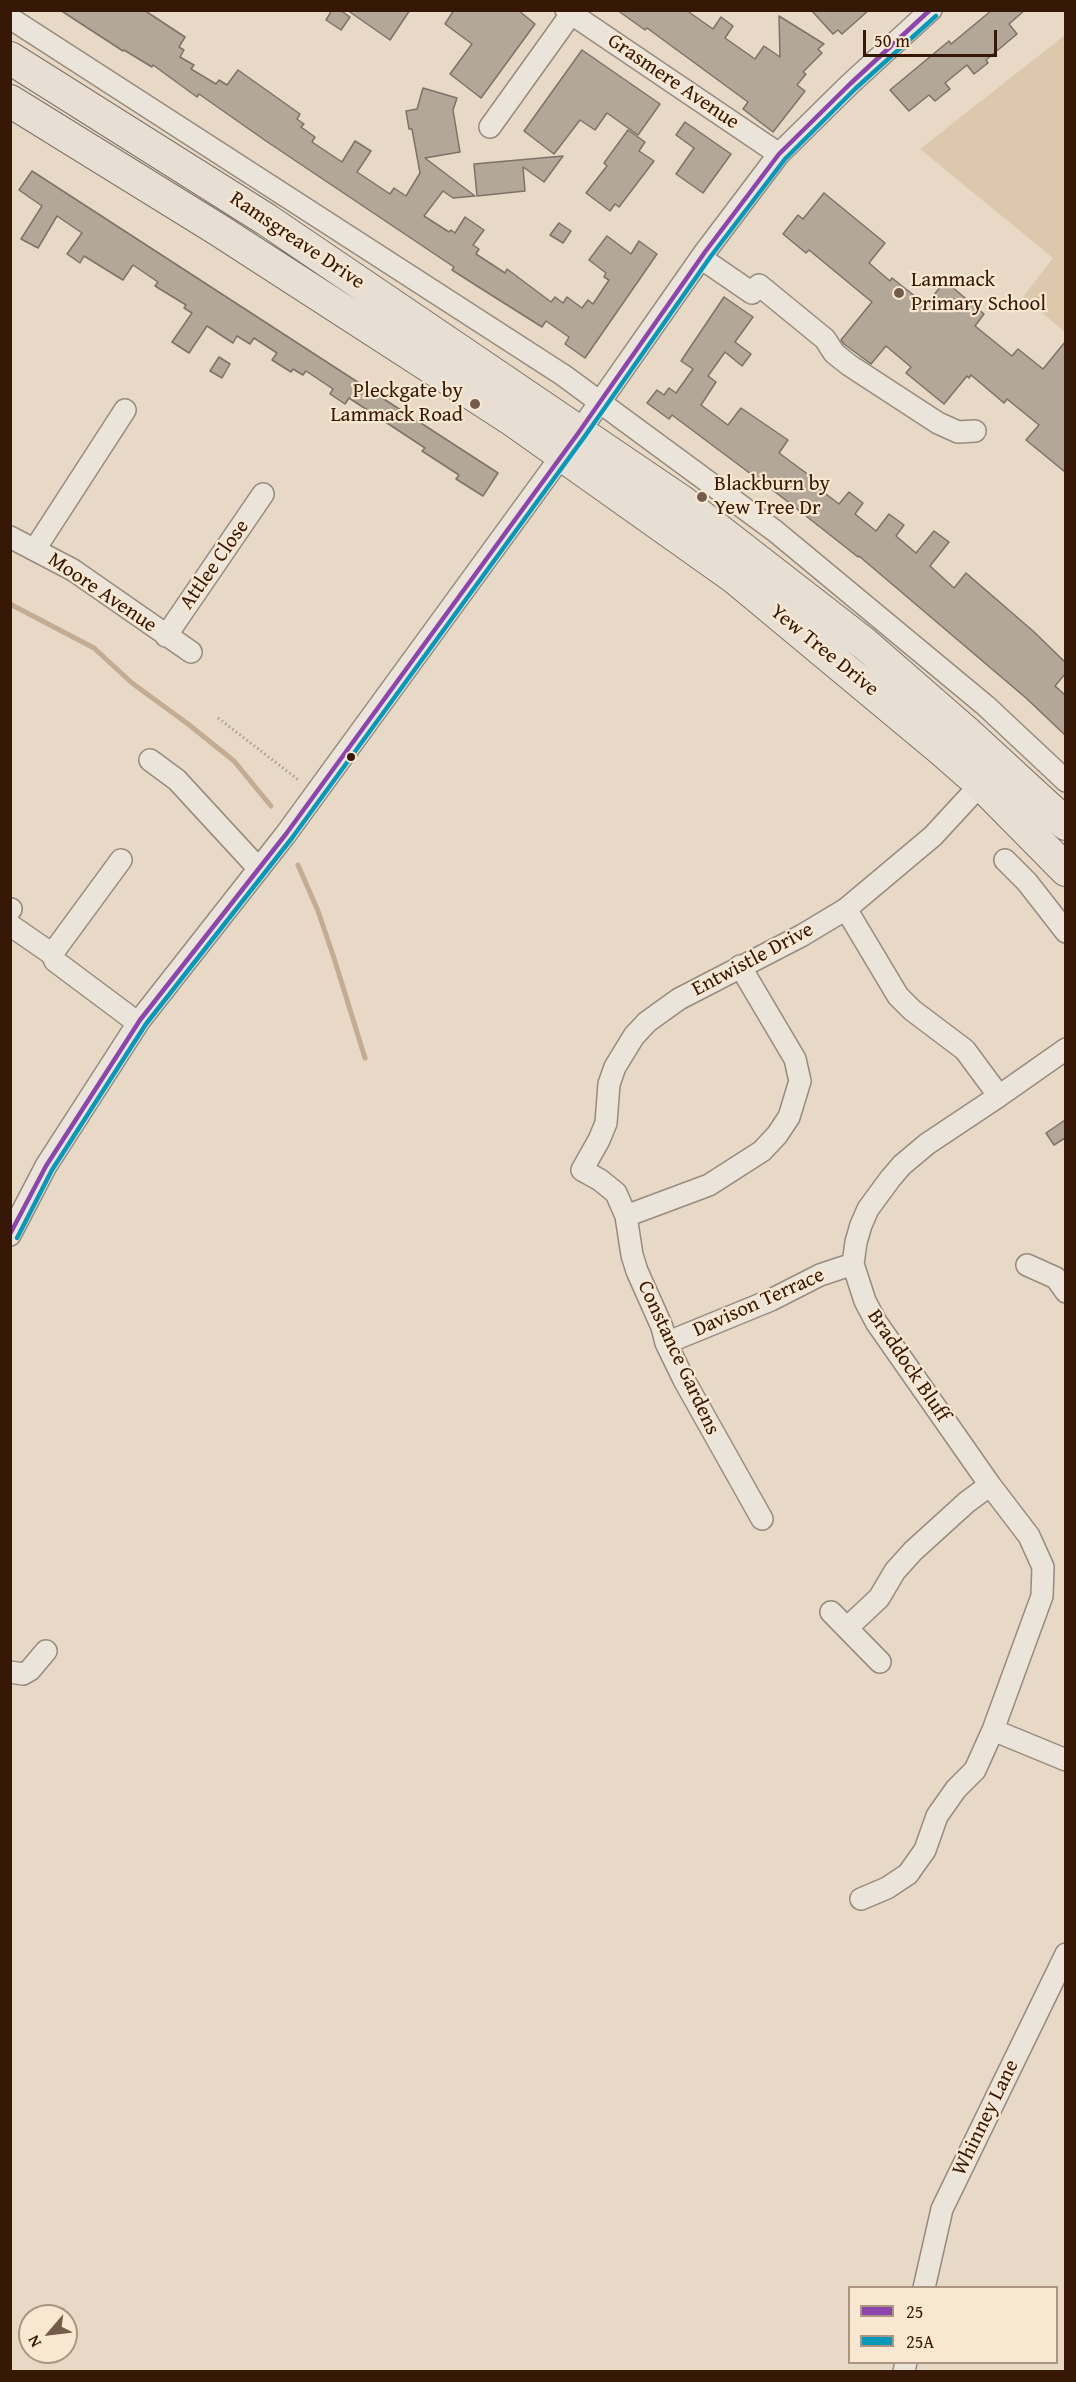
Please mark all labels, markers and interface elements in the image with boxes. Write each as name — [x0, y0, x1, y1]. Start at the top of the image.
scale bar — [866, 18, 1000, 56]
text: 50 m — [874, 27, 910, 54]
street label: Grasmere Avenue — [602, 29, 744, 135]
street label: Ramsgreave Drive — [225, 187, 369, 295]
place label: Lammack Primary School — [911, 268, 1046, 318]
marker: Lammack Primary School — [892, 286, 906, 300]
place label: Pleckgate by Lammack Road — [330, 379, 463, 429]
marker: Pleckgate by Lammack Road — [468, 397, 482, 411]
place label: Blackburn by Yew Tree Dr — [714, 472, 830, 522]
marker: Blackburn by Yew Tree Dr — [695, 490, 709, 504]
street label: Attlee Close — [175, 515, 255, 615]
street label: Moore Avenue — [43, 547, 161, 639]
street label: Yew Tree Drive — [765, 600, 883, 702]
unlabelled marker — [345, 751, 357, 763]
street label: Entwistle Drive — [688, 917, 818, 1003]
street label: Davison Terrace — [689, 1263, 829, 1343]
street label: Constance Gardens — [631, 1277, 725, 1439]
street label: Braddock Bluff — [861, 1305, 955, 1427]
street label: Whinney Lane — [947, 2056, 1025, 2180]
legend — [848, 2286, 1058, 2364]
text: 25 — [906, 2298, 923, 2325]
north arrow — [18, 2304, 78, 2364]
text: 25A — [906, 2328, 934, 2355]
text: N — [21, 2331, 47, 2352]

